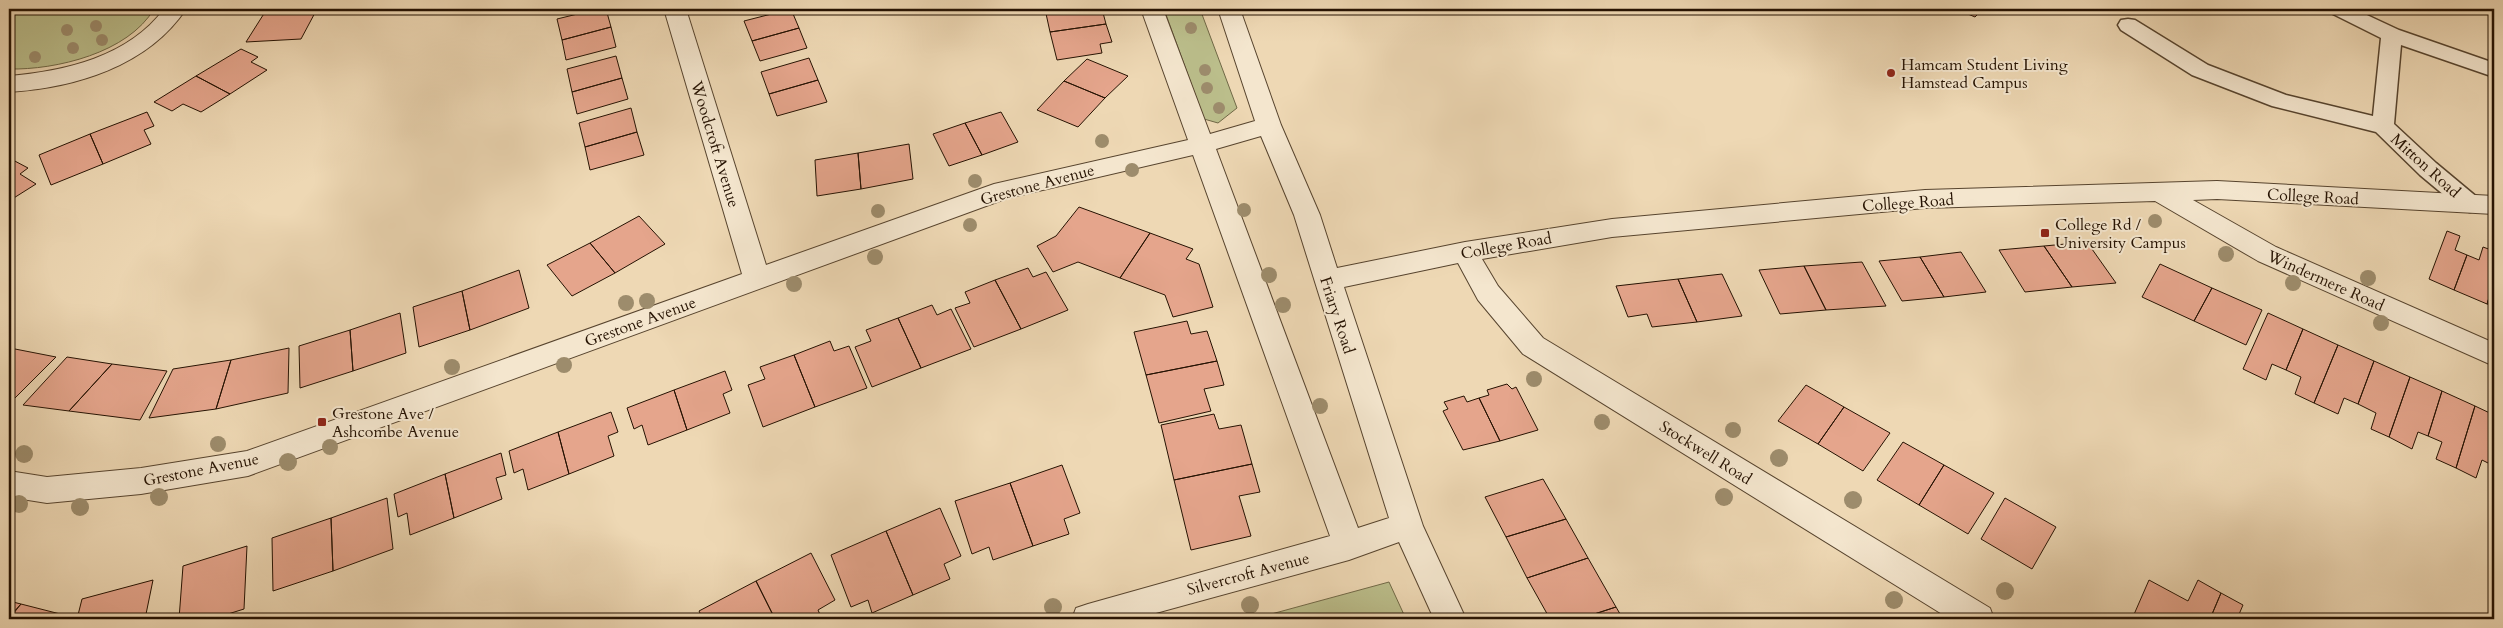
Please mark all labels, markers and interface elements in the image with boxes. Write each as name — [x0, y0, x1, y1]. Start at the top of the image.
place label: Hamcam Student Living Hamstead Campus — [1901, 54, 2068, 94]
marker: Hamcam Student Living Hamstead Campus — [1885, 67, 1897, 79]
street label: Woodcroft Avenue — [685, 77, 745, 210]
street label: Mitton Road — [2386, 128, 2465, 203]
street label: Grestone Avenue — [978, 159, 1097, 211]
street label: College Road — [2266, 184, 2360, 210]
street label: College Road — [1861, 189, 1955, 217]
place label: College Rd / University Campus — [2055, 214, 2186, 254]
street label: College Road — [1459, 227, 1554, 265]
marker: College Rd / University Campus — [2039, 227, 2051, 239]
street label: Windermere Road — [2263, 245, 2388, 317]
street label: Friary Road — [1314, 274, 1360, 357]
street label: Grestone Avenue — [581, 292, 699, 352]
place label: Grestone Ave / Ashcombe Avenue — [332, 403, 459, 443]
marker: Grestone Ave / Ashcombe Avenue — [316, 416, 328, 428]
street label: Stockwell Road — [1655, 416, 1756, 490]
street label: Grestone Avenue — [141, 448, 261, 492]
street label: Silvercroft Avenue — [1185, 547, 1312, 601]

